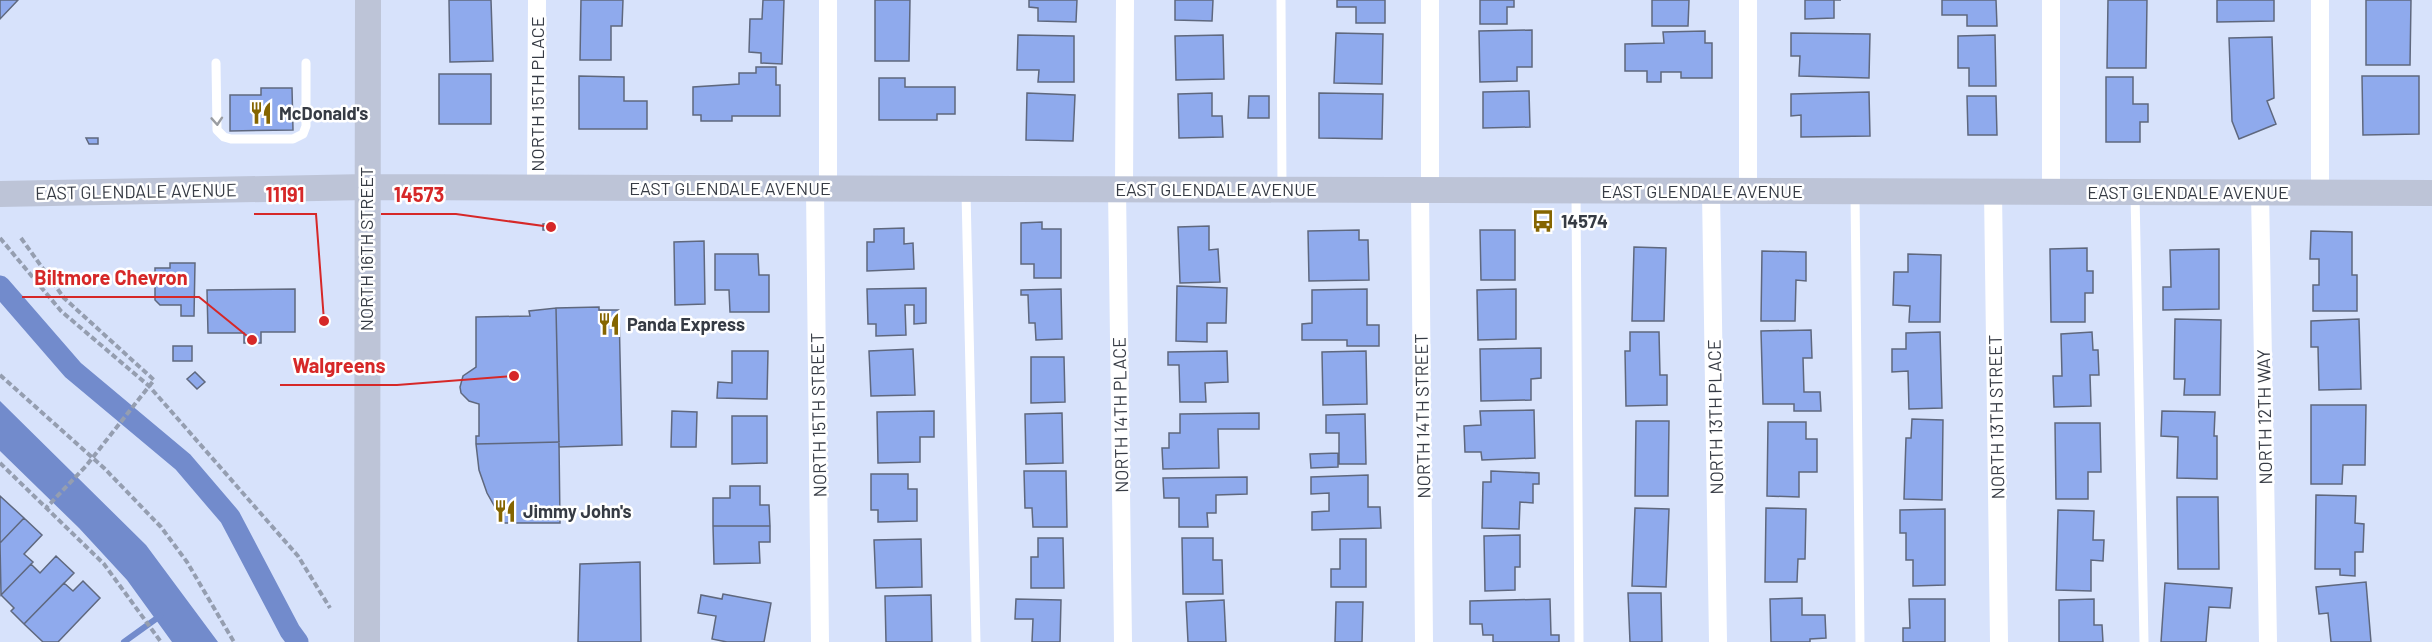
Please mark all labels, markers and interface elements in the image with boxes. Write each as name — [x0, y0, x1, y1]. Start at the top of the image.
street label: NORTH 15TH PLACE — [526, 16, 548, 172]
restaurant icon: McDonald's — [248, 100, 274, 126]
place label: McDonald's — [279, 102, 368, 124]
one-way arrow — [211, 117, 224, 126]
street label: NORTH 16TH STREET — [355, 167, 377, 331]
callout: 11191 — [254, 176, 316, 214]
callout: 14573 — [381, 176, 456, 214]
street label: EAST GLENDALE AVENUE — [629, 177, 831, 199]
street label: EAST GLENDALE AVENUE — [35, 178, 237, 204]
street label: EAST GLENDALE AVENUE — [1115, 178, 1317, 200]
street label: EAST GLENDALE AVENUE — [1601, 180, 1803, 202]
street label: EAST GLENDALE AVENUE — [2087, 181, 2289, 203]
text: 11191 — [266, 182, 304, 206]
text: 14573 — [394, 182, 444, 206]
bus stop icon: 14574 — [1530, 208, 1556, 234]
place label: 14574 — [1561, 210, 1608, 232]
callout: Biltmore Chevron — [22, 259, 199, 297]
text: Biltmore Chevron — [34, 265, 188, 289]
restaurant icon: Panda Express — [596, 311, 622, 337]
place label: Panda Express — [627, 313, 745, 335]
street label: NORTH 15TH STREET — [806, 333, 830, 497]
street label: NORTH 14TH STREET — [1410, 333, 1434, 499]
street label: NORTH 13TH STREET — [1984, 335, 2008, 499]
street label: NORTH 14TH PLACE — [1108, 337, 1132, 493]
street label: NORTH 13TH PLACE — [1703, 339, 1727, 495]
callout: Walgreens — [280, 347, 397, 385]
street label: NORTH 12TH WAY — [2252, 349, 2276, 485]
text: Walgreens — [292, 353, 386, 377]
restaurant icon: Jimmy John's — [492, 498, 518, 524]
place label: Jimmy John's — [523, 500, 632, 522]

